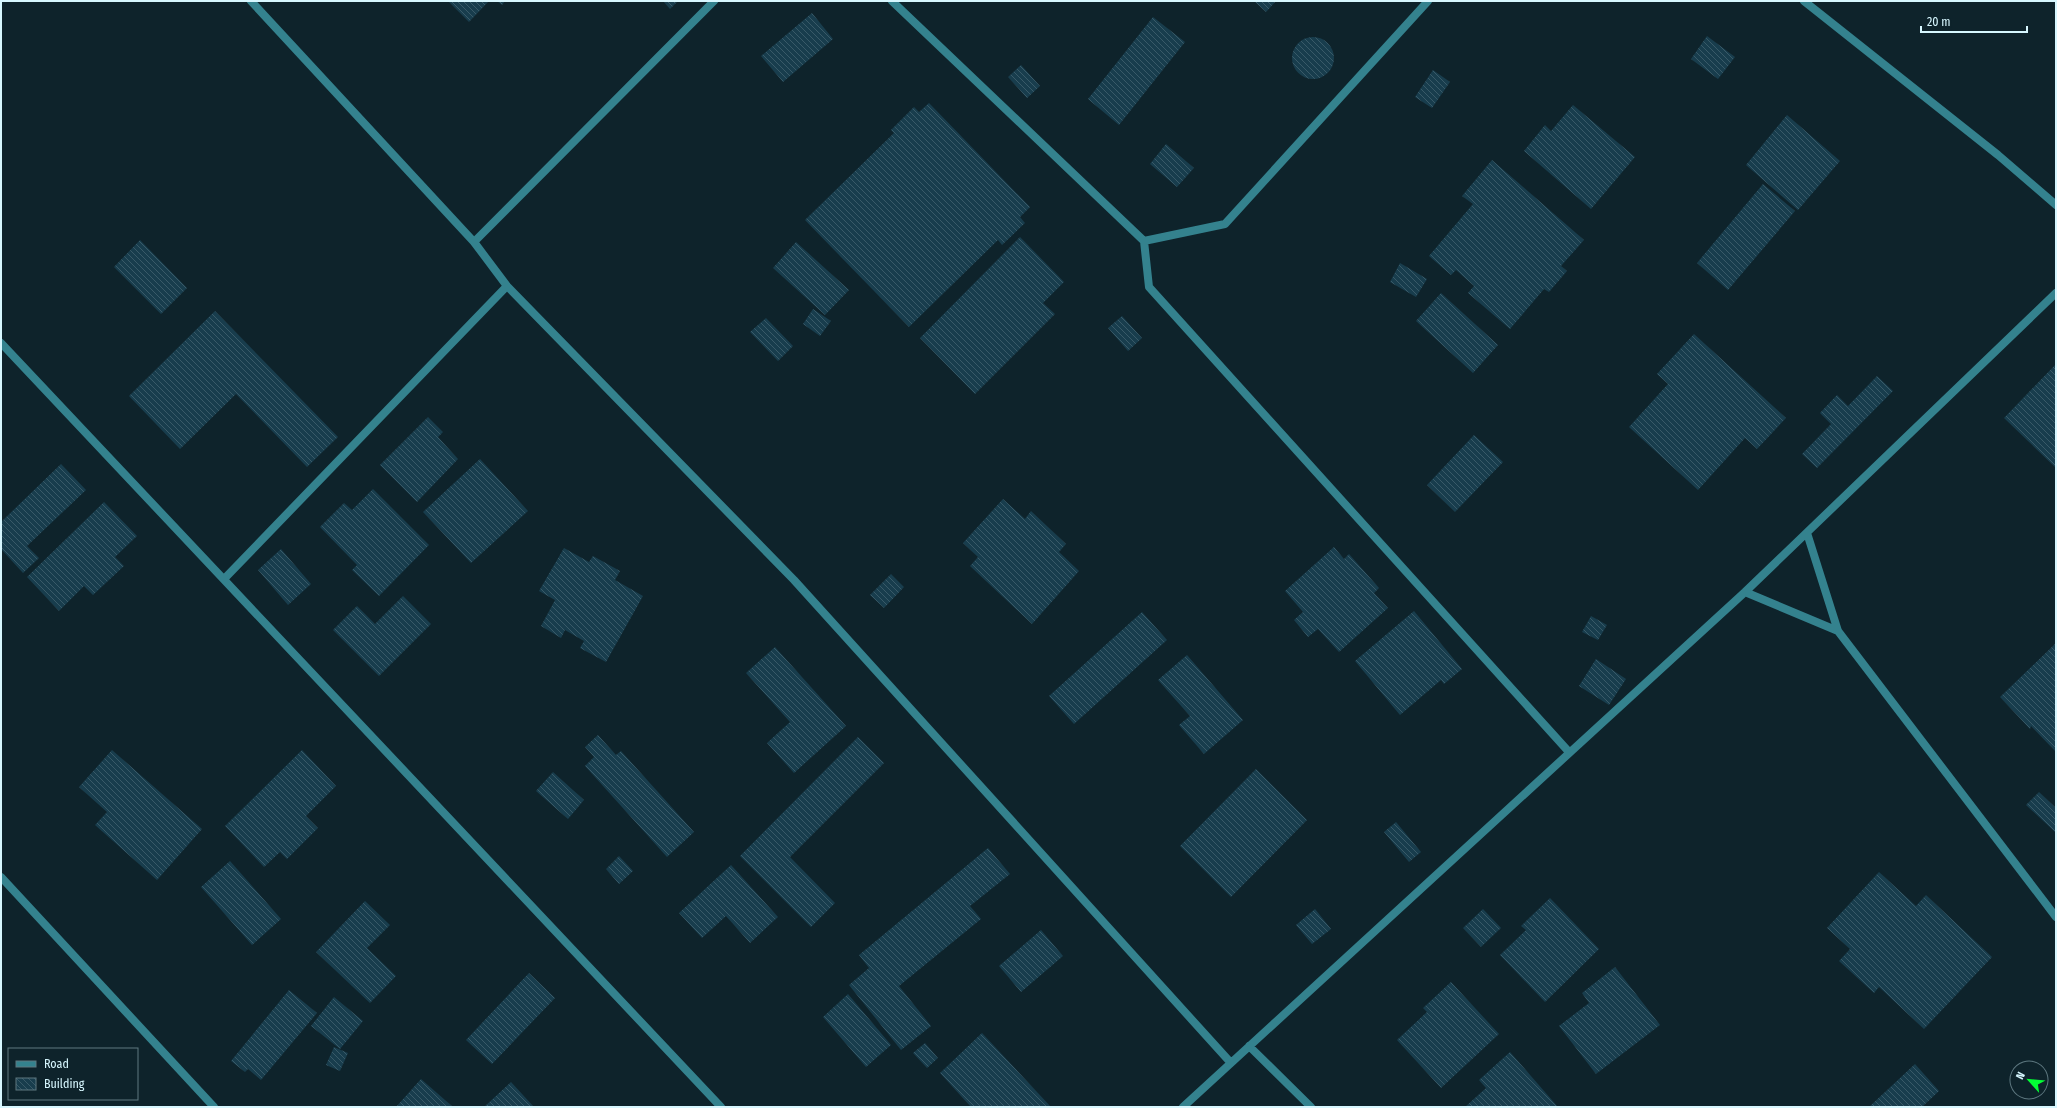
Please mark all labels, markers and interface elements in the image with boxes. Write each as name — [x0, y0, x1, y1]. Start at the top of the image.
scale bar — [1921, 8, 2027, 34]
text: 20 m — [1927, 15, 1951, 29]
legend — [8, 1048, 138, 1100]
text: Road — [44, 1057, 69, 1071]
north arrow — [2009, 1060, 2049, 1100]
text: N — [2013, 1070, 2028, 1082]
text: Building — [44, 1077, 85, 1091]

